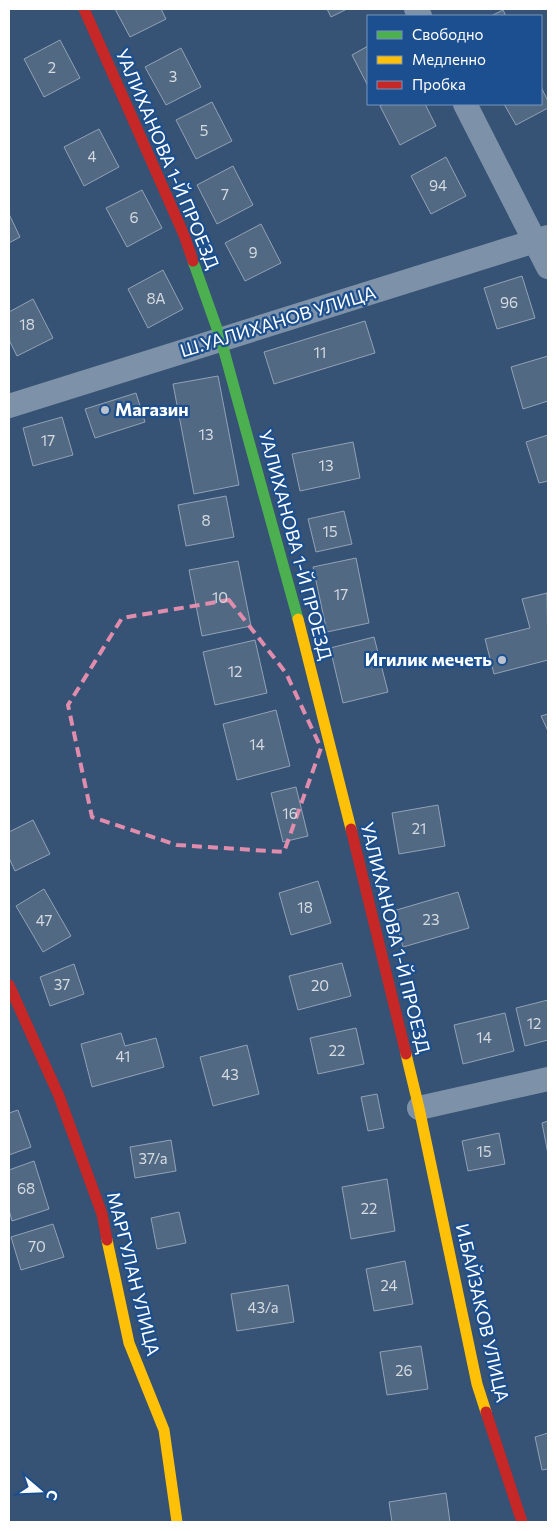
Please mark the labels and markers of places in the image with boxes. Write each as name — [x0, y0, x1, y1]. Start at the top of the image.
place label: Магазин — [115, 398, 189, 420]
marker: Магазин — [99, 404, 111, 416]
place label: Игилик мечеть — [365, 648, 492, 670]
marker: Игилик мечеть — [496, 654, 508, 666]

